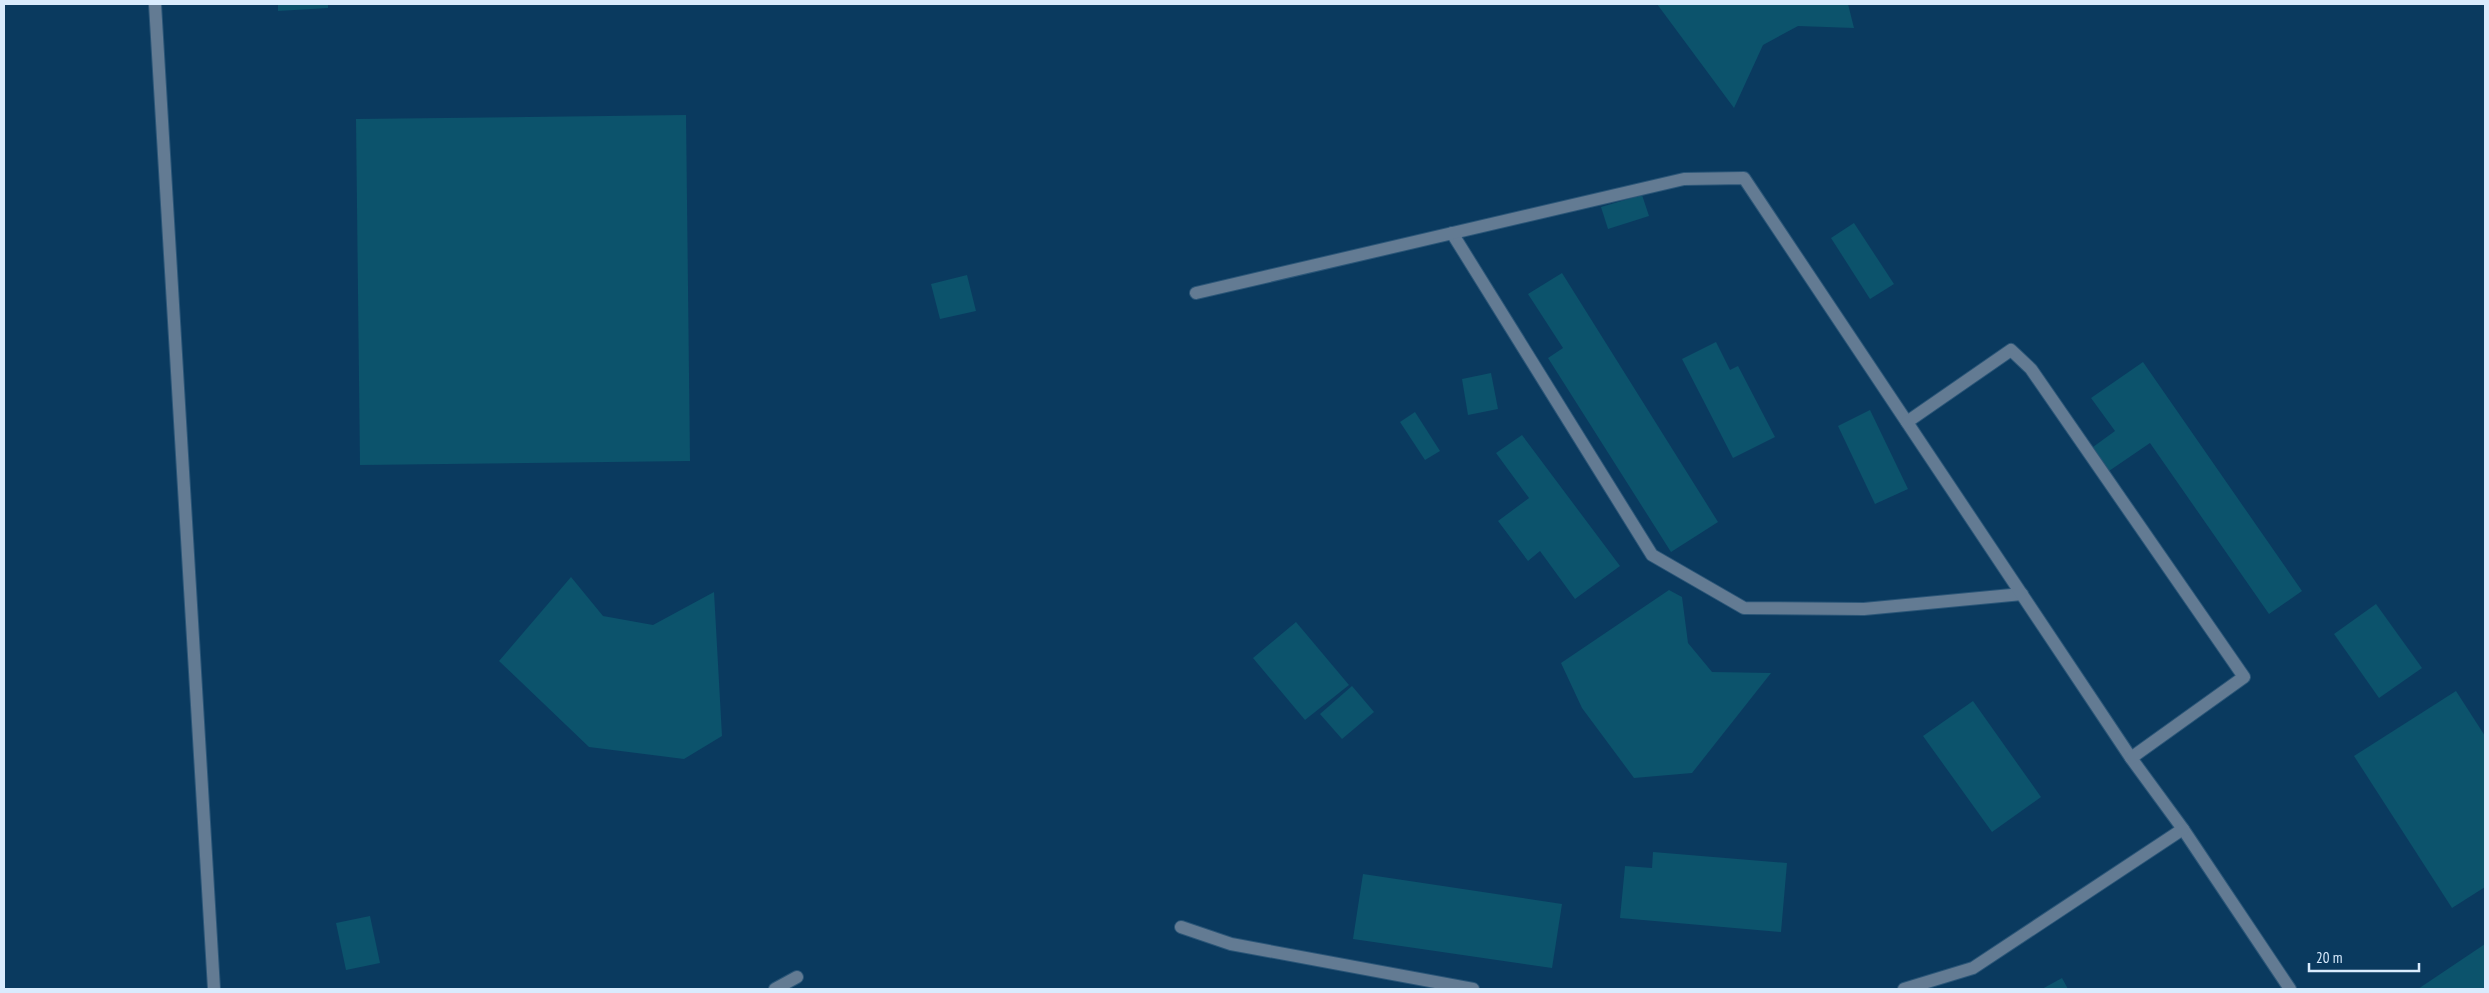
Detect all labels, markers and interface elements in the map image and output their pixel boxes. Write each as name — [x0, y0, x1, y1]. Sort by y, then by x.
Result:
scale bar — [2309, 940, 2419, 972]
text: 20 m — [2316, 948, 2342, 967]

